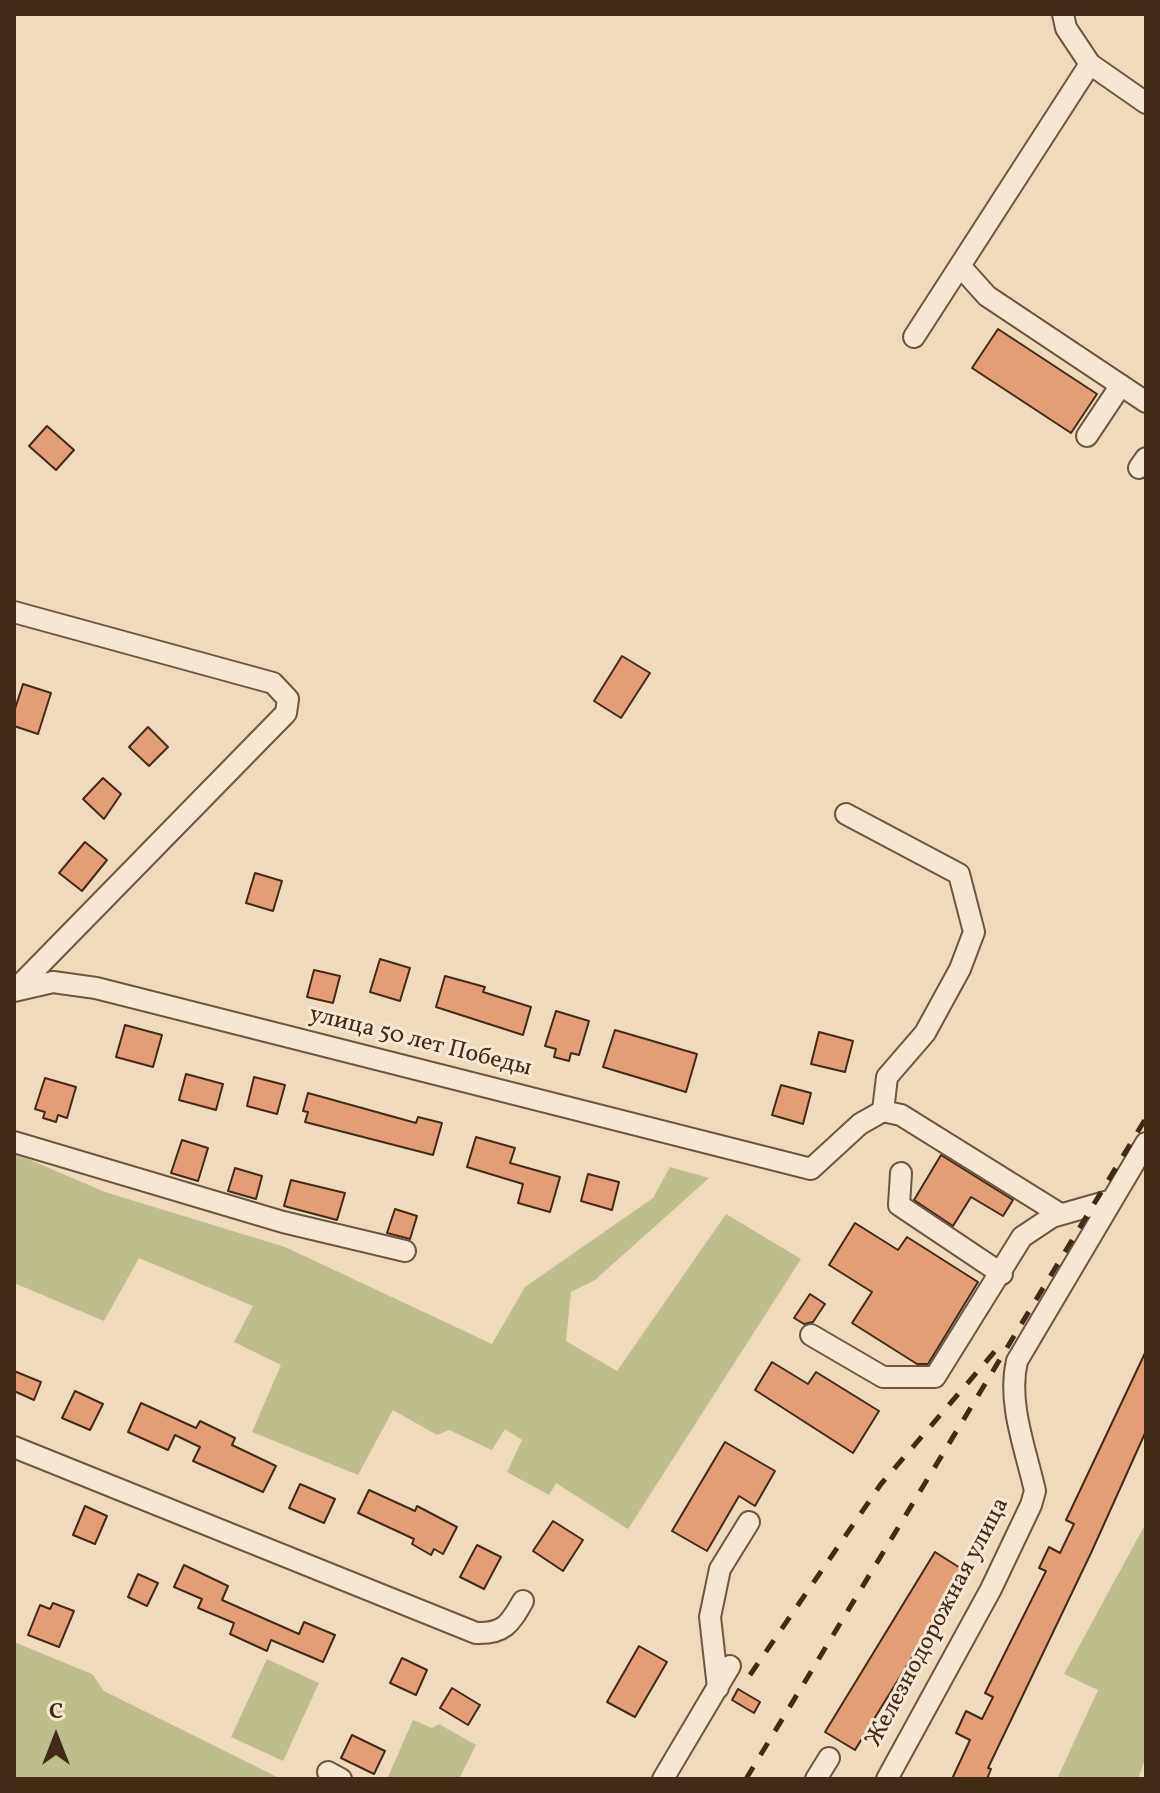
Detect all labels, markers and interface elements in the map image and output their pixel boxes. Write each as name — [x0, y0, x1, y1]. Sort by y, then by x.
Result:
street label: улица 50 лет Победы — [306, 1001, 534, 1085]
street label: Железнодорожная улица — [861, 1493, 1017, 1753]
north arrow — [16, 1697, 96, 1777]
text: С — [49, 1697, 63, 1728]

